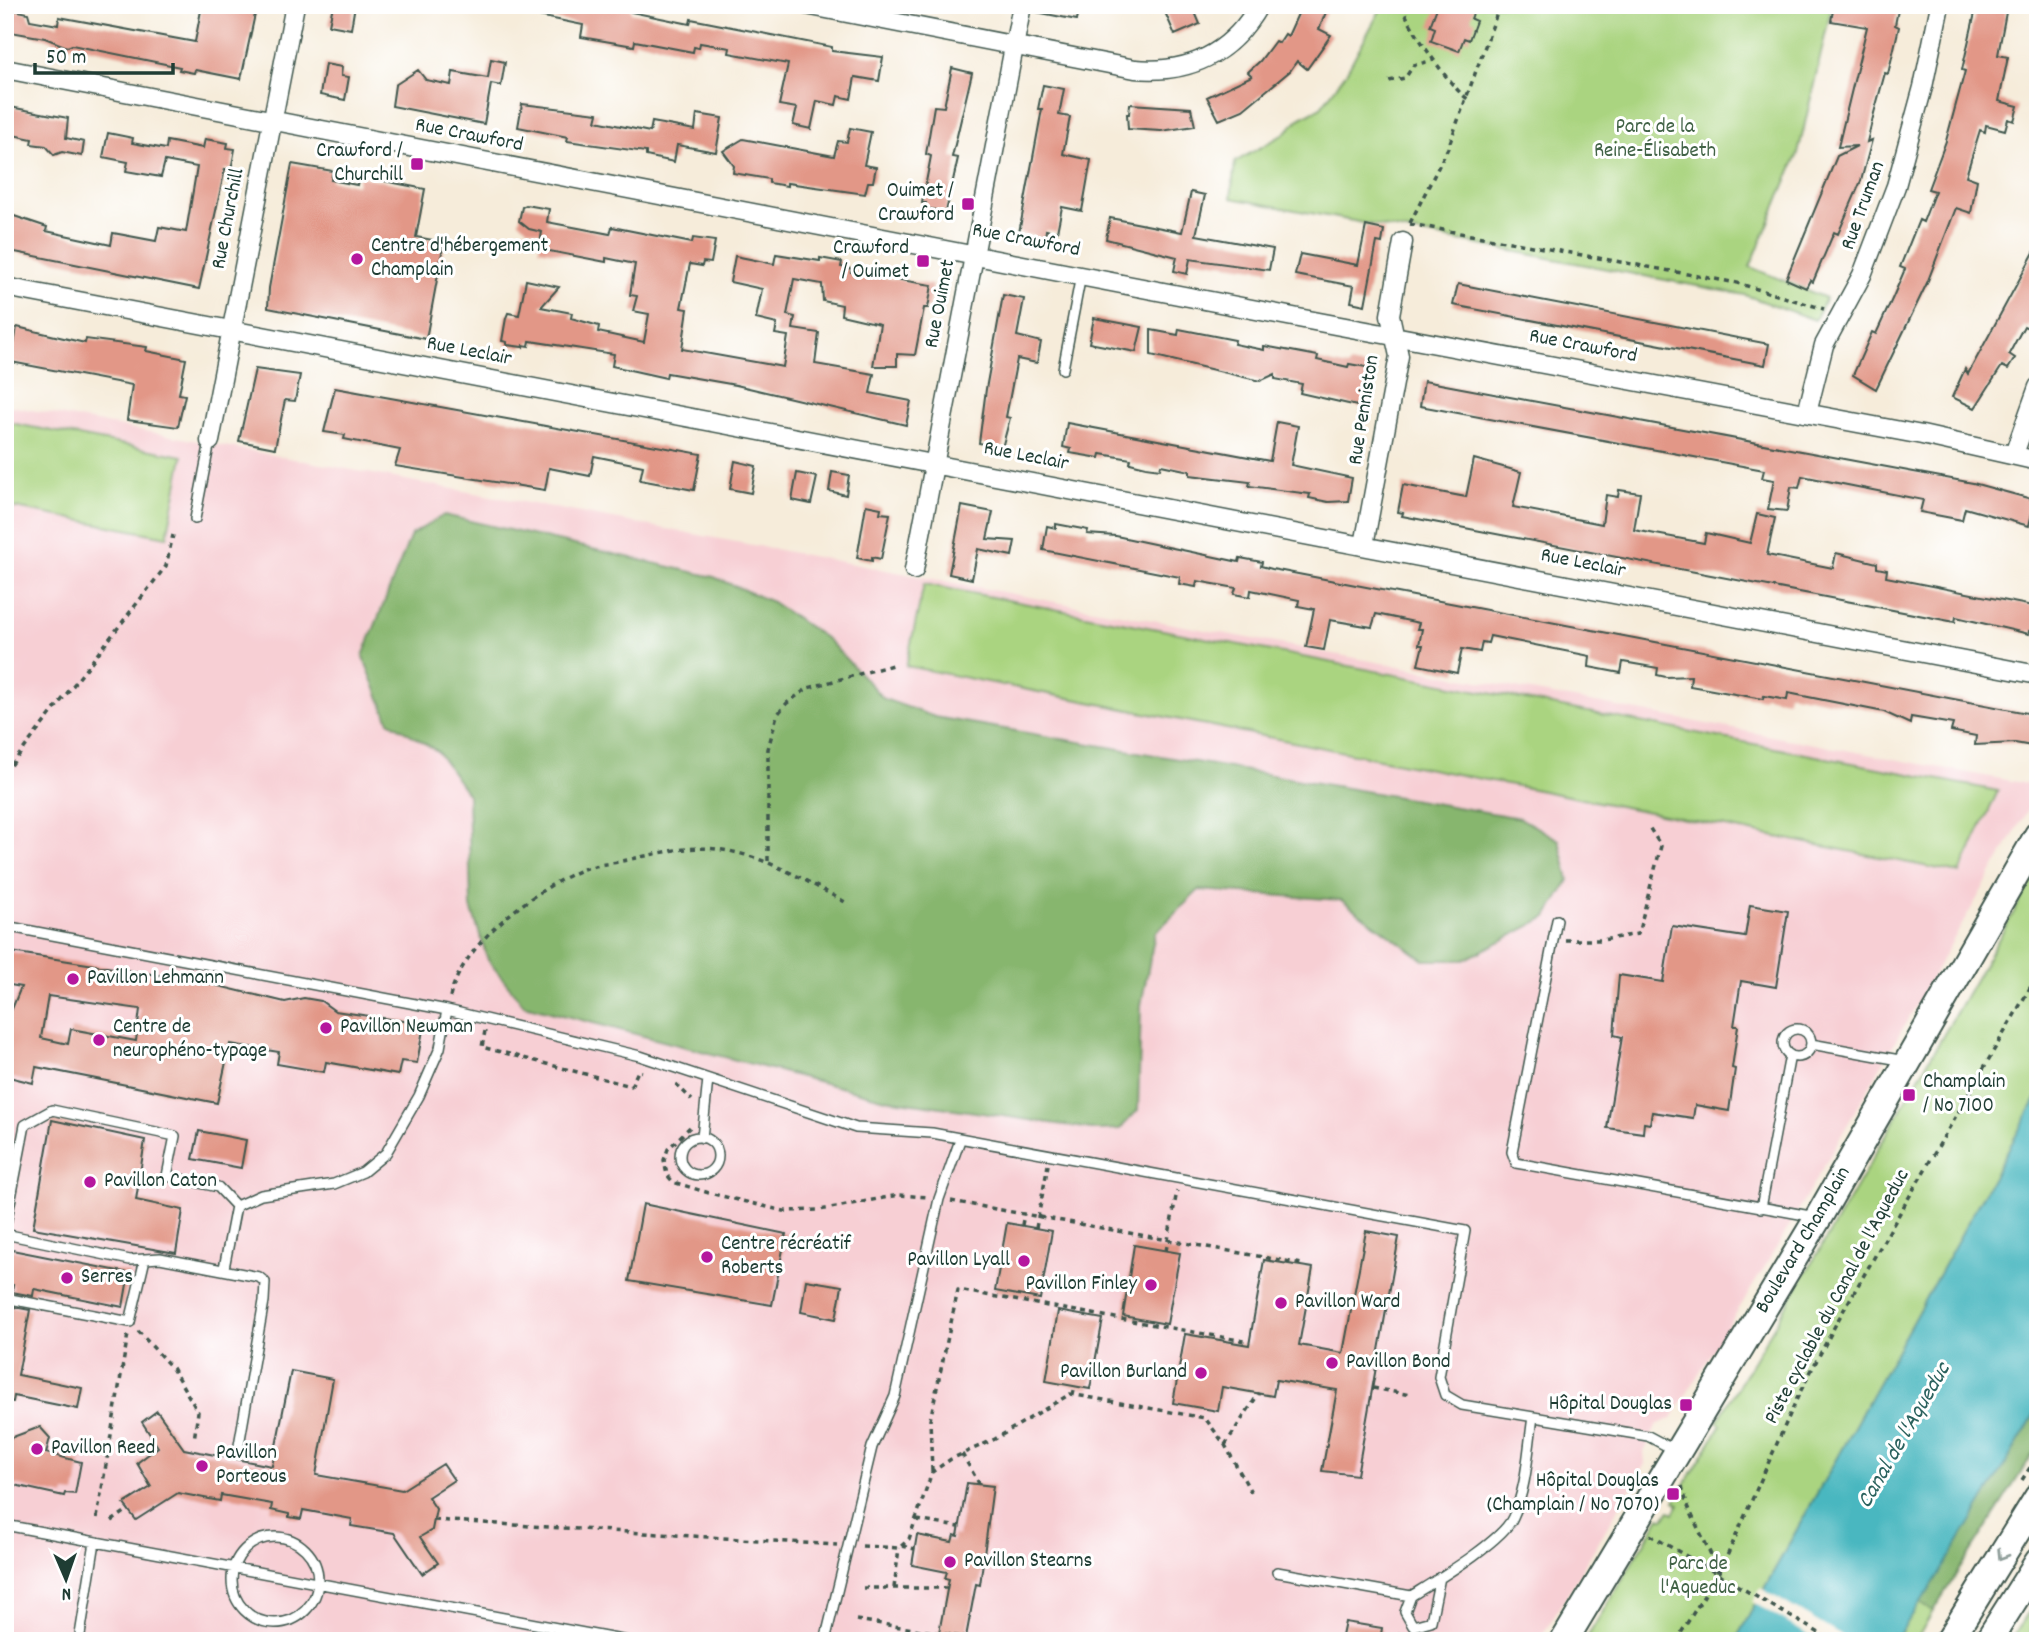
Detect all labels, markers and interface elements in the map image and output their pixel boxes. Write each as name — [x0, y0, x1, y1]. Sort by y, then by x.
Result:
scale bar — [35, 32, 173, 76]
text: 50 m — [46, 44, 86, 74]
street label: Rue Crawford — [413, 111, 525, 161]
park label: Parc de la Reine-Élisabeth — [1594, 113, 1716, 167]
place label: Crawford / Churchill — [316, 137, 403, 191]
marker: Crawford / Churchill — [409, 156, 425, 172]
street label: Rue Truman — [1834, 157, 1894, 255]
street label: Rue Churchill — [205, 166, 253, 272]
place label: Ouimet / Crawford — [878, 177, 954, 231]
marker: Ouimet / Crawford — [960, 196, 976, 212]
street label: Rue Crawford — [970, 216, 1082, 266]
place label: Centre d'hébergement Champlain — [371, 232, 548, 286]
place label: Crawford / Ouimet — [833, 234, 909, 288]
marker: Centre d'hébergement Champlain — [349, 251, 365, 267]
marker: Crawford / Ouimet — [915, 253, 931, 269]
street label: Rue Ouimet — [918, 257, 964, 351]
street label: Rue Crawford — [1527, 322, 1639, 372]
street label: Rue Leclair — [424, 329, 514, 375]
street label: Rue Penniston — [1342, 353, 1388, 467]
street label: Rue Leclair — [981, 434, 1071, 480]
street label: Rue Leclair — [1538, 541, 1628, 587]
place label: Pavillon Lehmann — [87, 964, 224, 994]
marker: Pavillon Lehmann — [65, 971, 81, 987]
place label: Centre de neurophéno-typage — [113, 1013, 267, 1067]
place label: Pavillon Newman — [340, 1013, 473, 1043]
marker: Pavillon Newman — [318, 1020, 334, 1036]
marker: Centre de neurophéno-typage — [91, 1032, 107, 1048]
place label: Champlain / No 7100 — [1923, 1068, 2005, 1122]
marker: Champlain / No 7100 — [1901, 1087, 1917, 1103]
street label: Boulevard Champlain — [1749, 1161, 1859, 1320]
street label: Piste cyclable du Canal de l'Aqueduc — [1758, 1164, 1918, 1430]
place label: Pavillon Caton — [104, 1167, 217, 1197]
marker: Pavillon Caton — [82, 1174, 98, 1190]
place label: Centre récréatif Roberts — [721, 1230, 851, 1284]
place label: Pavillon Lyall — [907, 1246, 1010, 1276]
marker: Centre récréatif Roberts — [699, 1249, 715, 1265]
marker: Pavillon Lyall — [1016, 1253, 1032, 1269]
place label: Serres — [81, 1263, 133, 1293]
marker: Serres — [59, 1270, 75, 1286]
place label: Pavillon Finley — [1026, 1270, 1137, 1300]
marker: Pavillon Finley — [1143, 1277, 1159, 1293]
place label: Pavillon Ward — [1295, 1288, 1400, 1318]
marker: Pavillon Ward — [1273, 1295, 1289, 1311]
place label: Pavillon Bond — [1346, 1348, 1451, 1378]
marker: Pavillon Bond — [1324, 1355, 1340, 1371]
water label: Canal de l'Aqueduc — [1850, 1356, 1961, 1515]
place label: Pavillon Burland — [1060, 1358, 1187, 1388]
marker: Pavillon Burland — [1193, 1365, 1209, 1381]
place label: Hôpital Douglas — [1549, 1390, 1672, 1420]
marker: Hôpital Douglas — [1678, 1397, 1694, 1413]
place label: Pavillon Reed — [51, 1434, 155, 1464]
place label: Pavillon Porteous — [216, 1439, 287, 1493]
marker: Pavillon Reed — [29, 1441, 45, 1457]
marker: Pavillon Porteous — [194, 1458, 210, 1474]
place label: Hôpital Douglas (Champlain / No 7070) — [1487, 1467, 1659, 1521]
marker: Hôpital Douglas (Champlain / No 7070) — [1665, 1486, 1681, 1502]
north arrow — [32, 1544, 102, 1614]
place label: Pavillon Stearns — [964, 1547, 1092, 1577]
one-way arrow — [1998, 1548, 2011, 1561]
park label: Parc de l'Aqueduc — [1660, 1550, 1736, 1604]
marker: Pavillon Stearns — [942, 1554, 958, 1570]
text: N — [61, 1579, 72, 1606]

